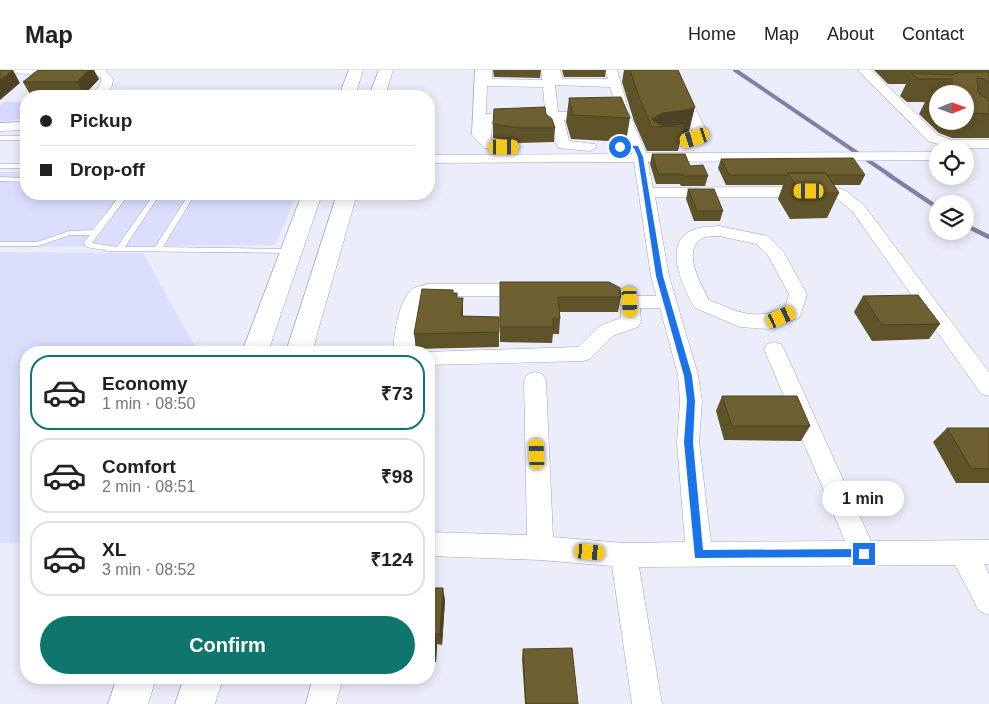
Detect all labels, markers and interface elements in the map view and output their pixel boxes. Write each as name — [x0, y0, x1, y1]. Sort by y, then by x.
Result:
text: Map — [25, 21, 73, 48]
text: Home — [688, 24, 736, 44]
text: Map — [764, 24, 799, 44]
text: About — [827, 24, 874, 44]
text: Contact — [902, 24, 964, 44]
north arrow — [929, 85, 974, 130]
map controls — [929, 85, 974, 240]
text: Pickup — [70, 110, 132, 131]
car — [678, 126, 711, 150]
route start — [609, 136, 631, 158]
car — [489, 140, 519, 155]
button: locate — [929, 140, 974, 185]
text: Drop-off — [70, 159, 145, 180]
car — [794, 184, 824, 199]
button: layers — [929, 195, 974, 240]
car — [621, 287, 638, 317]
car — [764, 304, 797, 330]
icon: car — [42, 370, 87, 415]
text: Economy — [102, 373, 188, 394]
text: ₹73 — [381, 383, 413, 404]
text: 1 min · 08:50 — [102, 395, 195, 412]
car — [528, 439, 545, 469]
icon: car — [42, 453, 87, 498]
text: Comfort — [102, 456, 176, 477]
text: ₹98 — [381, 466, 413, 487]
text: 2 min · 08:51 — [102, 478, 195, 495]
callout: 1 min — [823, 482, 905, 516]
text: 1 min — [842, 490, 884, 507]
icon: car — [42, 536, 87, 581]
text: XL — [102, 539, 126, 560]
car — [574, 543, 605, 561]
route end — [853, 543, 875, 565]
text: ₹124 — [370, 549, 413, 570]
text: 3 min · 08:52 — [102, 561, 195, 578]
button: Confirm — [40, 616, 415, 674]

